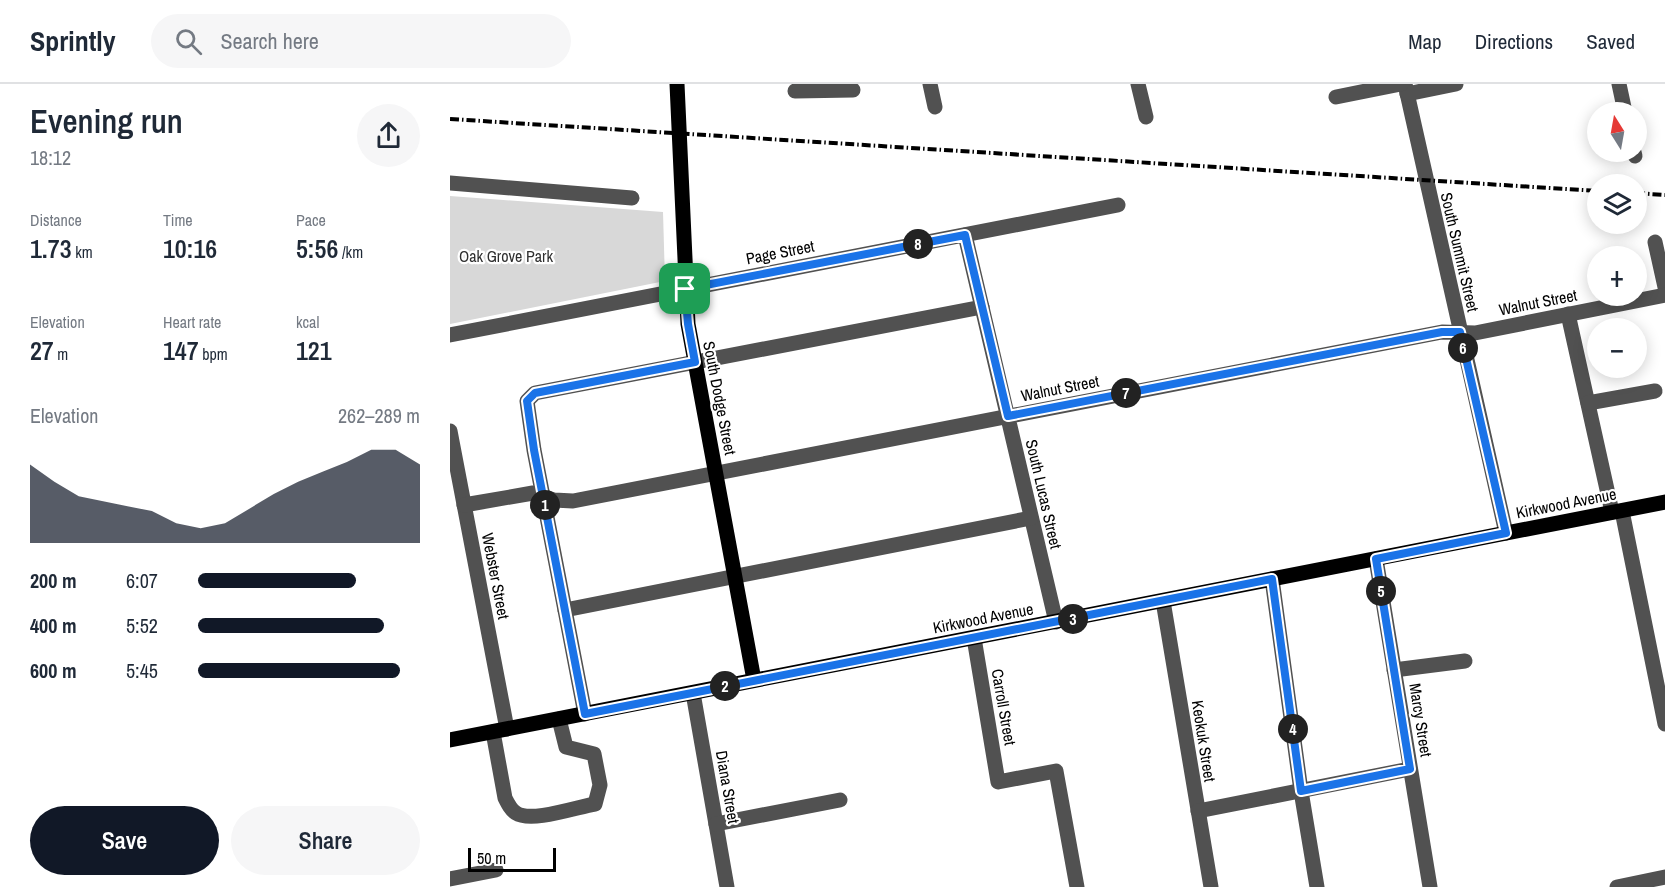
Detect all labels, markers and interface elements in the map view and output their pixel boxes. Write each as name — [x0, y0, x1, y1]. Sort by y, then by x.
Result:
search box — [151, 14, 571, 68]
text: Sprintly — [30, 22, 115, 60]
icon: search — [172, 25, 205, 58]
text: Search here — [220, 26, 319, 56]
text: Map — [1408, 27, 1442, 56]
text: Directions — [1475, 27, 1553, 56]
text: Saved — [1586, 27, 1635, 56]
text: Evening run — [30, 99, 183, 143]
north arrow — [1587, 102, 1647, 162]
map controls — [1587, 102, 1647, 378]
button: share — [357, 104, 420, 167]
text: 18:12 — [30, 144, 71, 171]
button: layers — [1587, 174, 1647, 234]
street label: South Summit Street — [1436, 190, 1484, 314]
text: Distance — [30, 209, 82, 231]
text: Time — [163, 209, 193, 231]
text: Pace — [296, 209, 326, 231]
pin: 8 — [903, 229, 933, 259]
text: 1.73 — [30, 231, 72, 266]
text: 10:16 — [163, 231, 217, 266]
text: 5:56 — [296, 231, 338, 266]
text: 8 — [914, 233, 922, 255]
street label: Page Street — [744, 235, 816, 269]
text: km — [72, 241, 93, 263]
text: /km — [338, 241, 363, 263]
park label: Oak Grove Park — [459, 245, 553, 267]
button: + — [1587, 246, 1647, 306]
pin — [659, 263, 710, 314]
icon: arrive — [668, 272, 701, 305]
street label: Walnut Street — [1497, 284, 1579, 320]
text: Elevation — [30, 311, 85, 333]
text: Heart rate — [163, 311, 221, 333]
text: kcal — [296, 311, 319, 333]
button: − — [1587, 318, 1647, 378]
text: 27 — [30, 333, 54, 368]
text: 147 — [163, 333, 199, 368]
text: 121 — [296, 333, 332, 368]
pin: 6 — [1448, 333, 1478, 363]
text: 6 — [1459, 337, 1467, 359]
street label: South Dodge Street — [698, 339, 742, 457]
text: m — [54, 343, 68, 365]
text: bpm — [199, 343, 228, 365]
street label: Walnut Street — [1019, 370, 1101, 406]
pin: 7 — [1111, 378, 1141, 408]
text: 7 — [1122, 382, 1130, 404]
text: Elevation — [30, 402, 98, 429]
text: 262–289 m — [338, 402, 420, 429]
street label: South Lucas Street — [1021, 437, 1067, 551]
street label: Kirkwood Avenue — [1514, 482, 1618, 524]
pin: 1 — [530, 490, 560, 520]
text: 1 — [541, 494, 549, 516]
street label: Webster Street — [477, 531, 515, 621]
text: 200 m — [30, 567, 77, 594]
text: 6:07 — [126, 567, 158, 594]
pin: 5 — [1366, 576, 1396, 606]
text: 5 — [1377, 580, 1385, 602]
street label: Kirkwood Avenue — [931, 597, 1035, 639]
pin: 3 — [1058, 604, 1088, 634]
text: 3 — [1069, 608, 1077, 630]
text: 400 m — [30, 612, 77, 639]
text: 5:52 — [126, 612, 158, 639]
text: 600 m — [30, 657, 77, 684]
text: 5:45 — [126, 657, 158, 684]
street label: Carroll Street — [986, 667, 1022, 747]
pin: 2 — [710, 671, 740, 701]
text: 2 — [721, 675, 729, 697]
street label: Marcy Street — [1404, 682, 1438, 759]
street label: Keokuk Street — [1187, 699, 1221, 784]
pin: 4 — [1278, 714, 1308, 744]
text: 4 — [1289, 718, 1297, 740]
street label: Diana Street — [711, 749, 745, 826]
button: Save — [30, 806, 219, 875]
button: Share — [231, 806, 420, 875]
scale bar — [468, 845, 556, 872]
text: 50 m — [477, 847, 506, 869]

